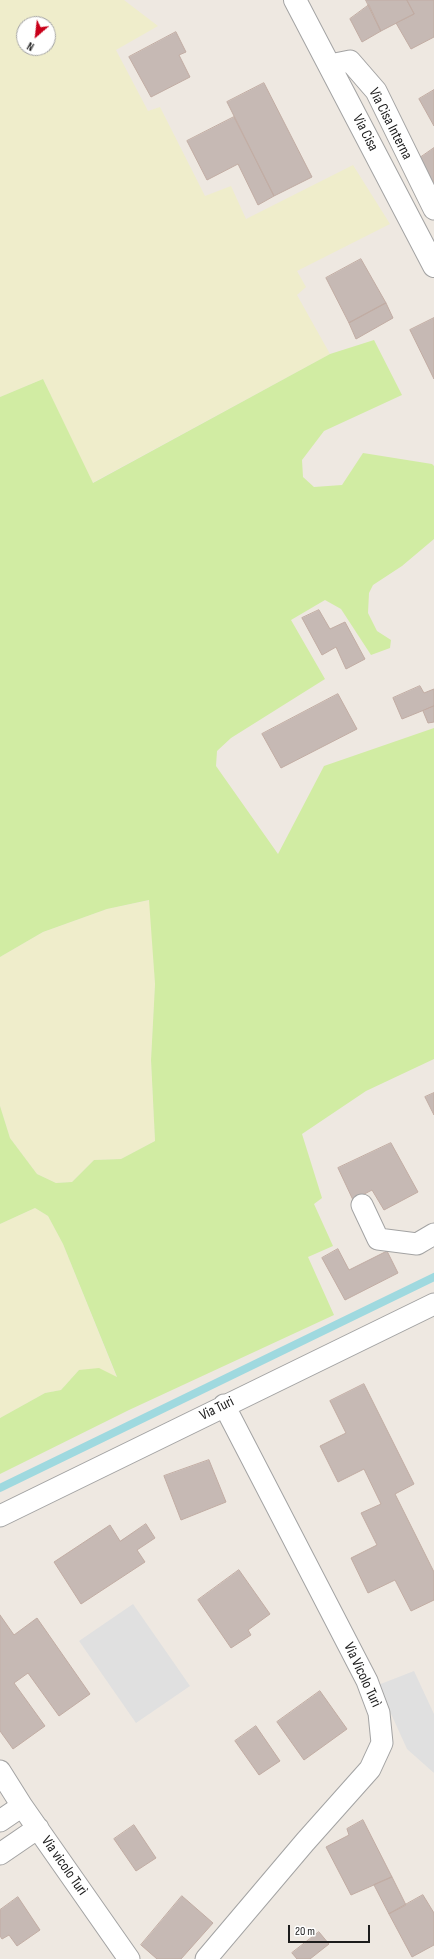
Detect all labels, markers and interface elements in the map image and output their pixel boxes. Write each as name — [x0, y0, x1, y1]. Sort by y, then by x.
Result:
north arrow — [16, 16, 56, 56]
text: N — [25, 39, 36, 53]
street label: Via Cisa Interna — [364, 85, 416, 163]
street label: Via Cisa — [348, 112, 382, 154]
street label: Via Turi — [197, 1393, 237, 1425]
street label: Via Vicolo Turì — [339, 1640, 385, 1710]
street label: Via vicolo Turì — [37, 1833, 91, 1899]
scale bar — [290, 1917, 372, 1943]
text: 20 m — [295, 1924, 315, 1939]

